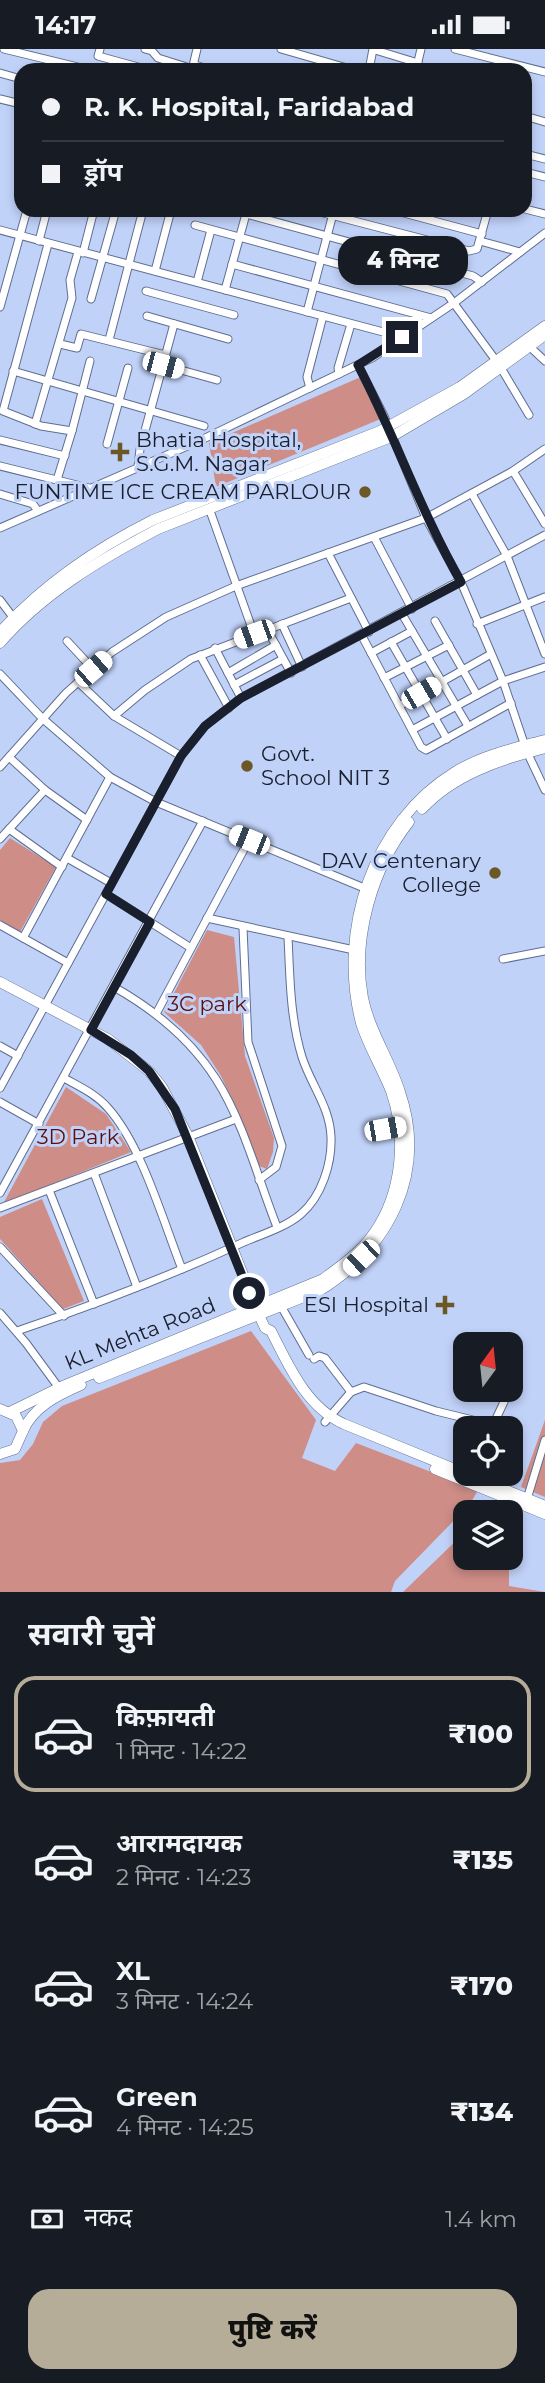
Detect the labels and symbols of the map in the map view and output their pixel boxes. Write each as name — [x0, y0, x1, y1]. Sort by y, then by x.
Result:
callout: 4 मिनट — [337, 236, 467, 285]
route end — [386, 321, 418, 353]
car — [140, 349, 187, 381]
place label: Bhatia Hospital, S.G.M. Nagar — [136, 427, 301, 476]
marker: Bhatia Hospital, S.G.M. Nagar — [110, 442, 130, 462]
place label: FUNTIME ICE CREAM PARLOUR — [15, 479, 351, 504]
marker: FUNTIME ICE CREAM PARLOUR — [357, 484, 373, 500]
car — [231, 617, 278, 651]
car — [71, 647, 116, 691]
car — [398, 673, 445, 713]
place label: Govt. School NIT 3 — [261, 741, 390, 790]
marker: Govt. School NIT 3 — [239, 758, 255, 774]
car — [226, 822, 273, 858]
place label: DAV Centenary College — [321, 848, 482, 897]
marker: DAV Centenary College — [487, 865, 503, 881]
park label: 3C park — [167, 991, 247, 1016]
car — [363, 1115, 408, 1143]
park label: 3D Park — [37, 1124, 120, 1149]
car — [339, 1236, 384, 1280]
route start — [233, 1277, 265, 1309]
street label: KL Mehta Road — [61, 1292, 219, 1375]
place label: ESI Hospital — [304, 1292, 429, 1317]
marker: ESI Hospital — [435, 1295, 455, 1315]
north arrow — [453, 1332, 523, 1402]

